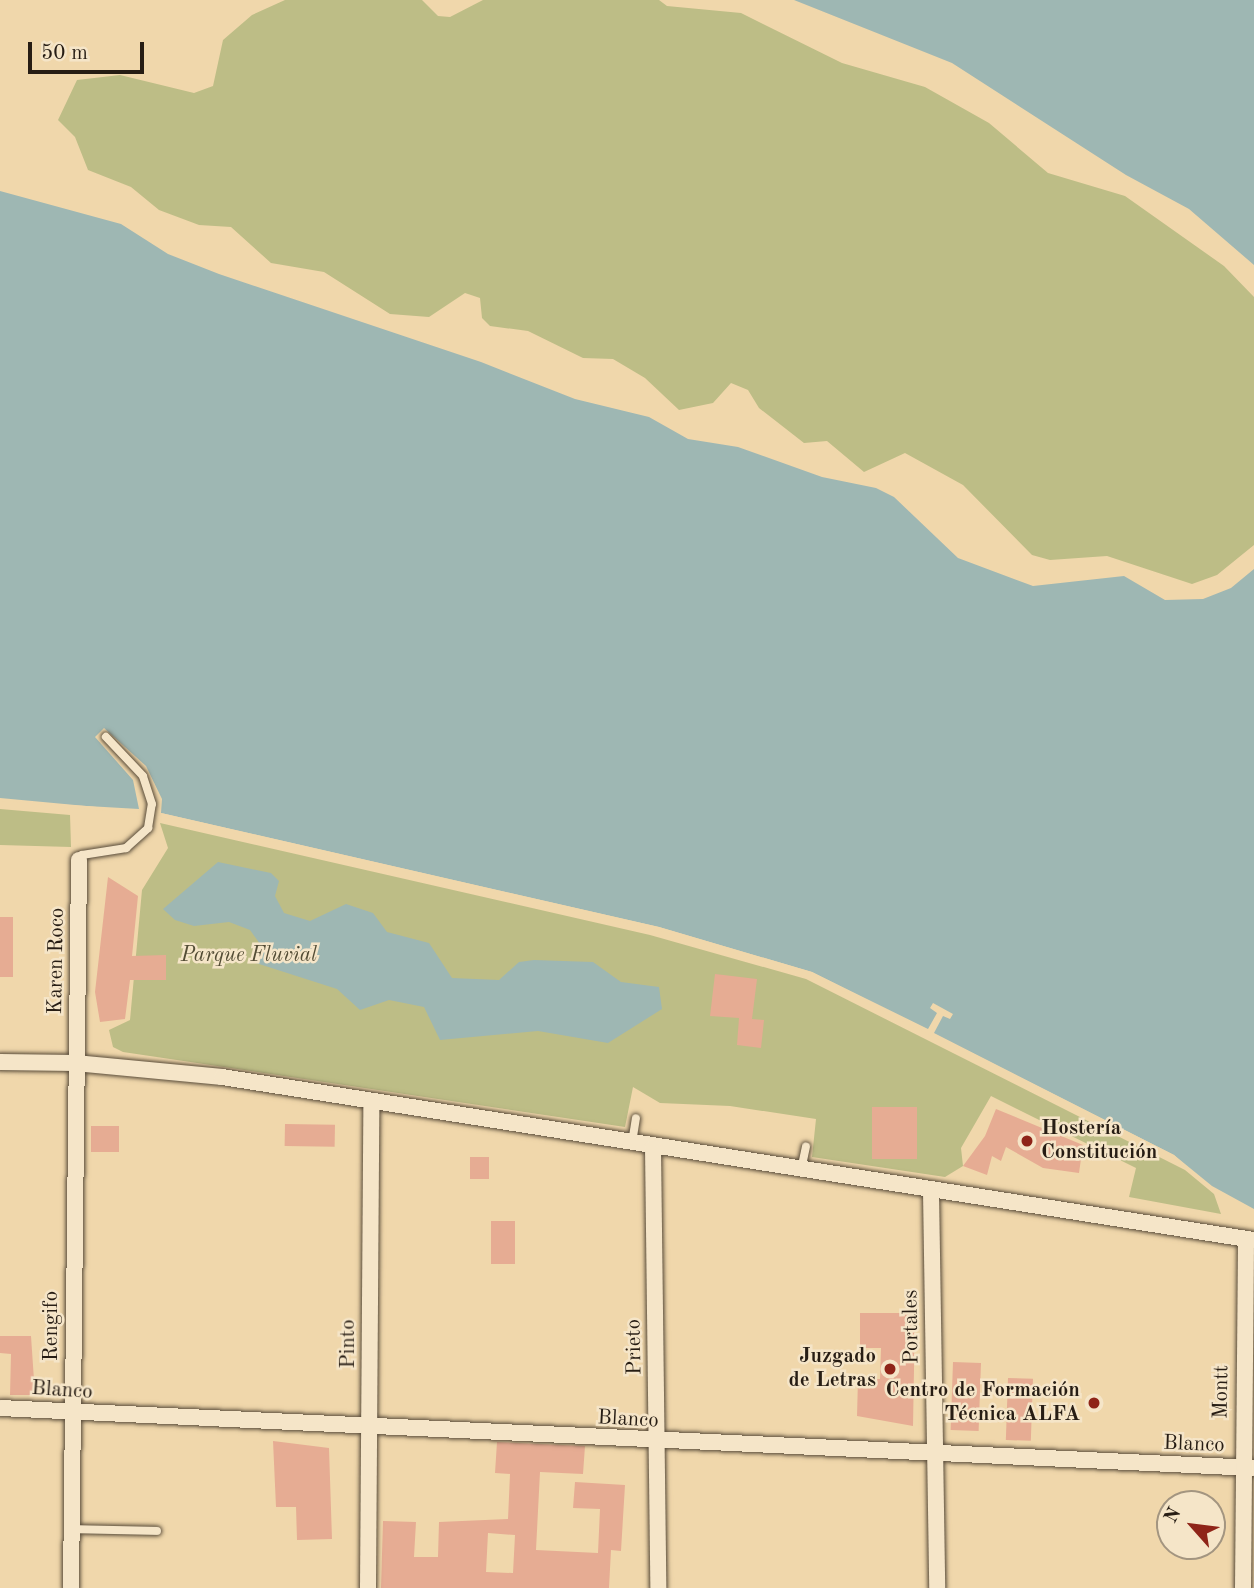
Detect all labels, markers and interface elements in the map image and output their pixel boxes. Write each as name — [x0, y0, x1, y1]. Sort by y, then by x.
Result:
scale bar — [32, 28, 147, 72]
text: 50 m — [41, 43, 88, 64]
street label: Karen Roco — [43, 907, 71, 1015]
park label: Parque Fluvial — [181, 943, 317, 969]
place label: Hostería Constitución — [1041, 1116, 1158, 1166]
marker: Hostería Constitución — [1019, 1133, 1035, 1149]
street label: Portales — [899, 1290, 925, 1364]
street label: Rengifo — [39, 1291, 65, 1361]
street label: Pinto — [336, 1319, 362, 1369]
street label: Prieto — [622, 1319, 648, 1375]
place label: Juzgado de Letras — [788, 1344, 876, 1394]
marker: Juzgado de Letras — [882, 1361, 898, 1377]
street label: Montt — [1209, 1365, 1235, 1419]
street label: Blanco — [30, 1376, 94, 1406]
place label: Centro de Formación Técnica ALFA — [886, 1378, 1080, 1428]
marker: Centro de Formación Técnica ALFA — [1086, 1395, 1102, 1411]
street label: Blanco — [597, 1406, 659, 1434]
street label: Blanco — [1163, 1431, 1225, 1459]
north arrow — [1156, 1490, 1226, 1560]
text: N — [1162, 1505, 1186, 1527]

